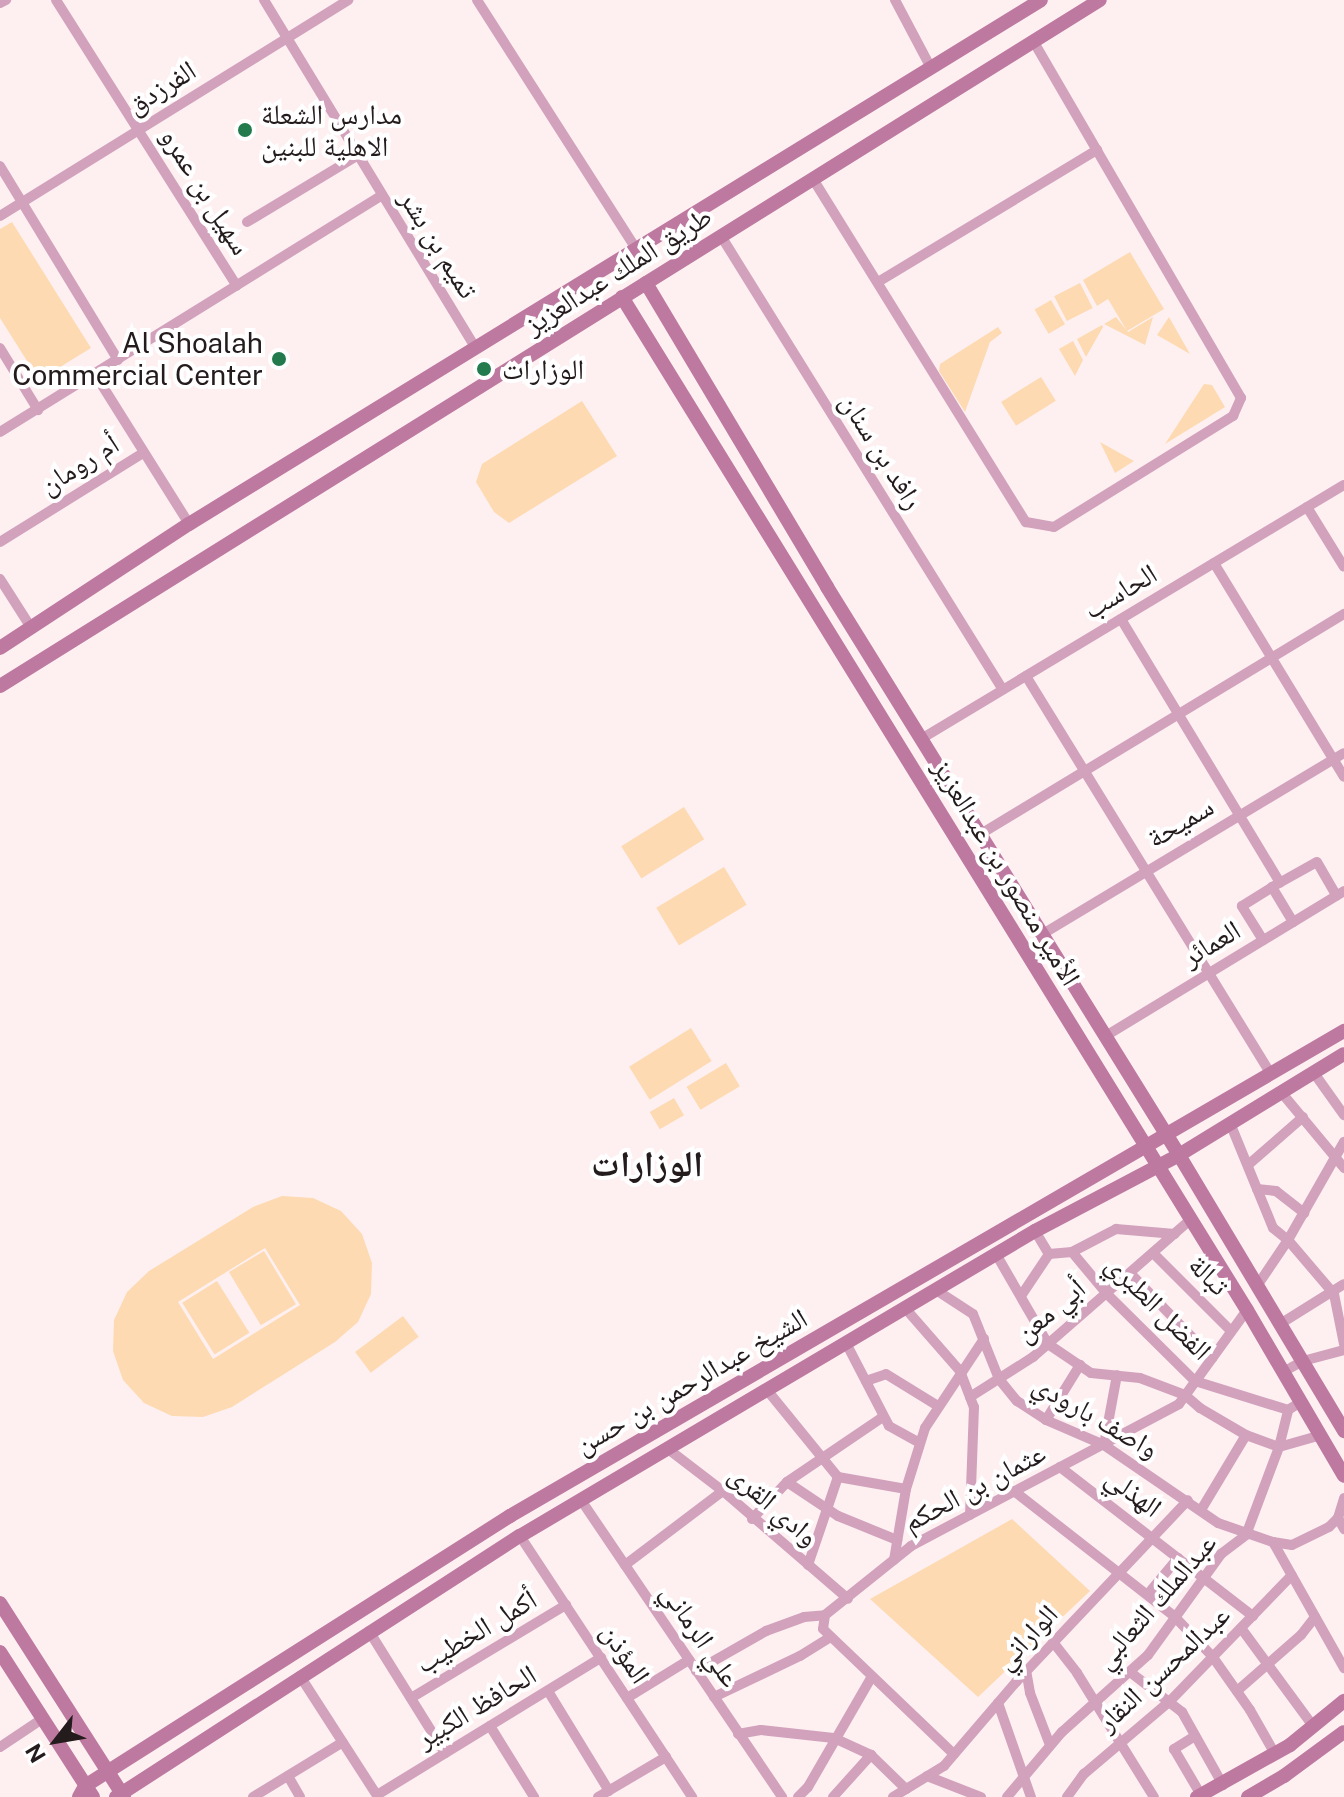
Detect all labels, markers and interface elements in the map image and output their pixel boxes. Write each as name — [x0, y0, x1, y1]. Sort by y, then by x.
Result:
street label: الفرزدق — [120, 53, 202, 121]
place label: مدارس الشعلة الاهلية للبنين — [261, 97, 402, 163]
street label: سهيل بن عمرو — [154, 121, 258, 261]
marker: مدارس الشعلة الاهلية للبنين — [236, 121, 254, 139]
street label: تميم بن بشر — [393, 184, 485, 304]
street label: طريق الملك عبدالعزيز — [518, 199, 718, 341]
place label: Al Shoalah Commercial Center — [12, 326, 263, 392]
marker: Al Shoalah Commercial Center — [270, 350, 288, 368]
place label: الوزارات — [502, 352, 584, 386]
marker: الوزارات — [473, 358, 495, 380]
street label: رافد بن سنان — [833, 387, 931, 515]
street label: أم رومان — [33, 427, 125, 501]
street label: الحاسب — [1077, 556, 1163, 626]
street label: الأمير منصور بن عبدالعزيز — [926, 753, 1088, 991]
street label: سميحة — [1141, 789, 1219, 855]
street label: العمائر — [1176, 913, 1246, 973]
district label: الوزارات — [591, 1142, 703, 1186]
street label: الفضل الطبري — [1099, 1247, 1219, 1367]
street label: تبالة — [1182, 1248, 1236, 1302]
street label: أبي معن — [1008, 1271, 1092, 1349]
street label: الشيخ عبدالرحمن بن حسن — [569, 1301, 813, 1461]
street label: واصف بارودي — [1027, 1367, 1165, 1465]
street label: عثمان بن الحكم — [897, 1436, 1051, 1538]
street label: وادي القرى — [722, 1457, 826, 1553]
street label: الهذلي — [1099, 1460, 1169, 1524]
street label: عبدالملك الثعالبي — [1087, 1526, 1223, 1676]
street label: علي الرماني — [654, 1577, 748, 1693]
street label: أكمل الخطيب — [409, 1582, 543, 1680]
street label: الواراني — [988, 1597, 1064, 1677]
street label: عبدالمحسن النقار — [1090, 1598, 1236, 1738]
street label: المؤذن — [594, 1616, 658, 1690]
street label: الحافظ الكبير — [410, 1657, 542, 1755]
north arrow — [16, 1701, 96, 1781]
text: N — [20, 1739, 51, 1767]

